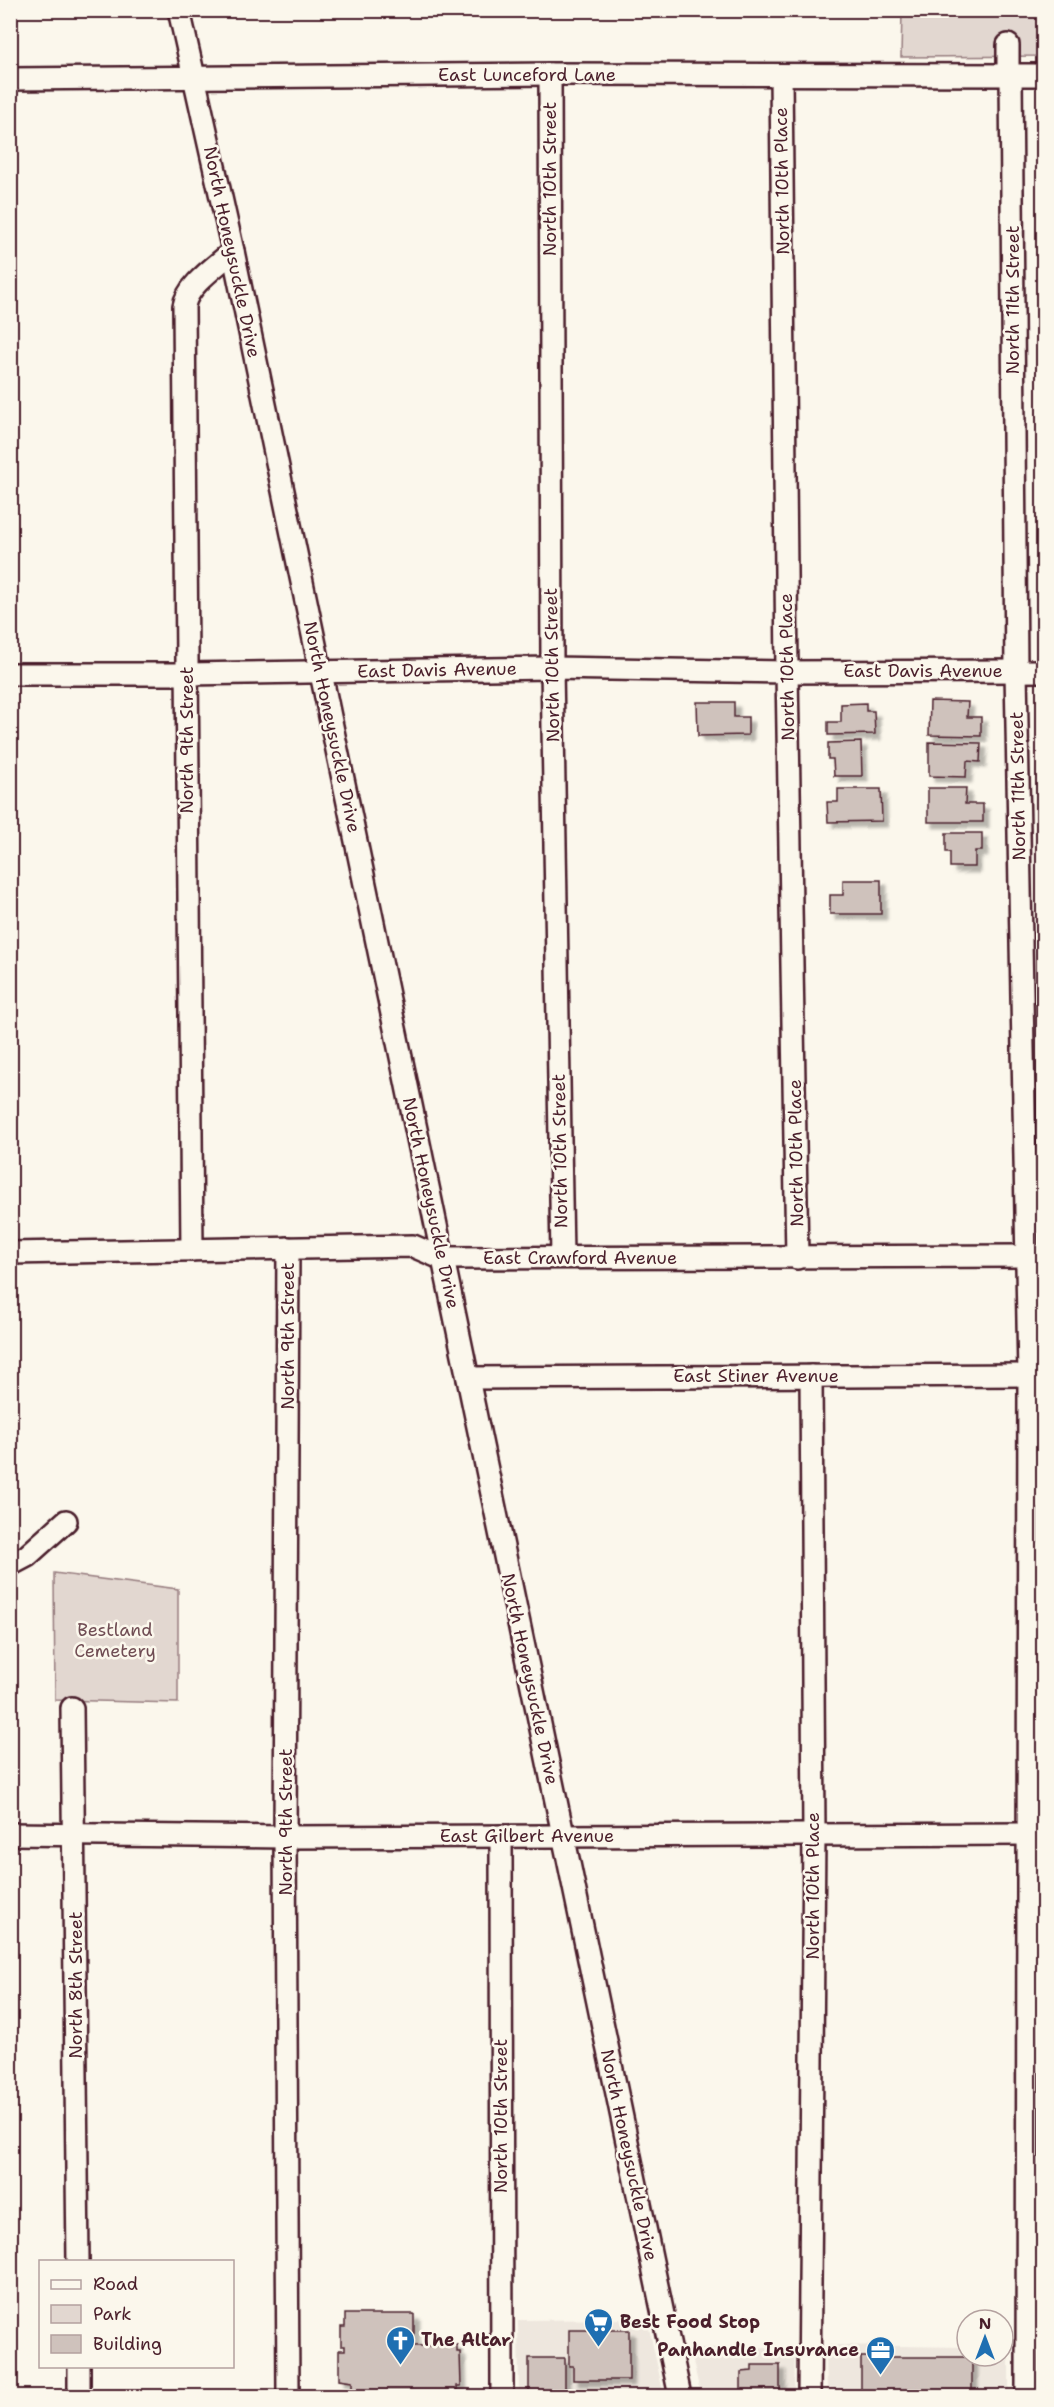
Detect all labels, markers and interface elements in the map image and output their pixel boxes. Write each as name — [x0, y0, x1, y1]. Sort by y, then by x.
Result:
street label: East Lunceford Lane — [438, 63, 616, 87]
street label: North 10th Street — [538, 102, 562, 256]
street label: North 10th Place — [769, 107, 795, 255]
street label: North Honeysuckle Drive — [198, 144, 266, 360]
street label: North 11th Street — [1001, 225, 1025, 375]
street label: North 10th Street — [539, 587, 565, 743]
street label: North 10th Place — [774, 593, 800, 741]
street label: North Honeysuckle Drive — [298, 619, 366, 835]
street label: East Davis Avenue — [357, 657, 517, 683]
street label: East Davis Avenue — [843, 659, 1003, 683]
street label: North 9th Street — [175, 666, 199, 814]
street label: North 11th Street — [1005, 711, 1031, 861]
street label: North 10th Street — [547, 1073, 573, 1229]
street label: North 10th Place — [783, 1079, 809, 1227]
street label: North Honeysuckle Drive — [397, 1095, 465, 1311]
street label: East Crawford Avenue — [483, 1246, 677, 1270]
street label: North 9th Street — [276, 1262, 300, 1410]
street label: East Stiner Avenue — [673, 1364, 839, 1388]
street label: North Honeysuckle Drive — [496, 1571, 564, 1787]
park label: Bestland Cemetery — [74, 1618, 156, 1663]
street label: North 9th Street — [274, 1748, 298, 1896]
street label: North 10th Place — [801, 1812, 825, 1960]
street label: East Gilbert Avenue — [440, 1824, 614, 1848]
street label: North 8th Street — [64, 1911, 88, 2059]
street label: North 10th Street — [489, 2039, 513, 2193]
street label: North Honeysuckle Drive — [595, 2047, 663, 2263]
legend — [39, 2260, 234, 2368]
text: Road — [93, 2272, 138, 2296]
text: Park — [93, 2302, 132, 2326]
supermarket icon: Best Food Stop — [583, 2306, 615, 2348]
north arrow — [955, 2308, 1015, 2368]
place label: Best Food Stop — [620, 2310, 760, 2334]
text: N — [979, 2313, 991, 2334]
church icon: The Altar — [384, 2324, 416, 2366]
place label: The Altar — [421, 2328, 511, 2352]
text: Building — [93, 2332, 162, 2356]
office icon: Panhandle Insurance — [864, 2334, 896, 2376]
place label: Panhandle Insurance — [657, 2338, 859, 2362]

